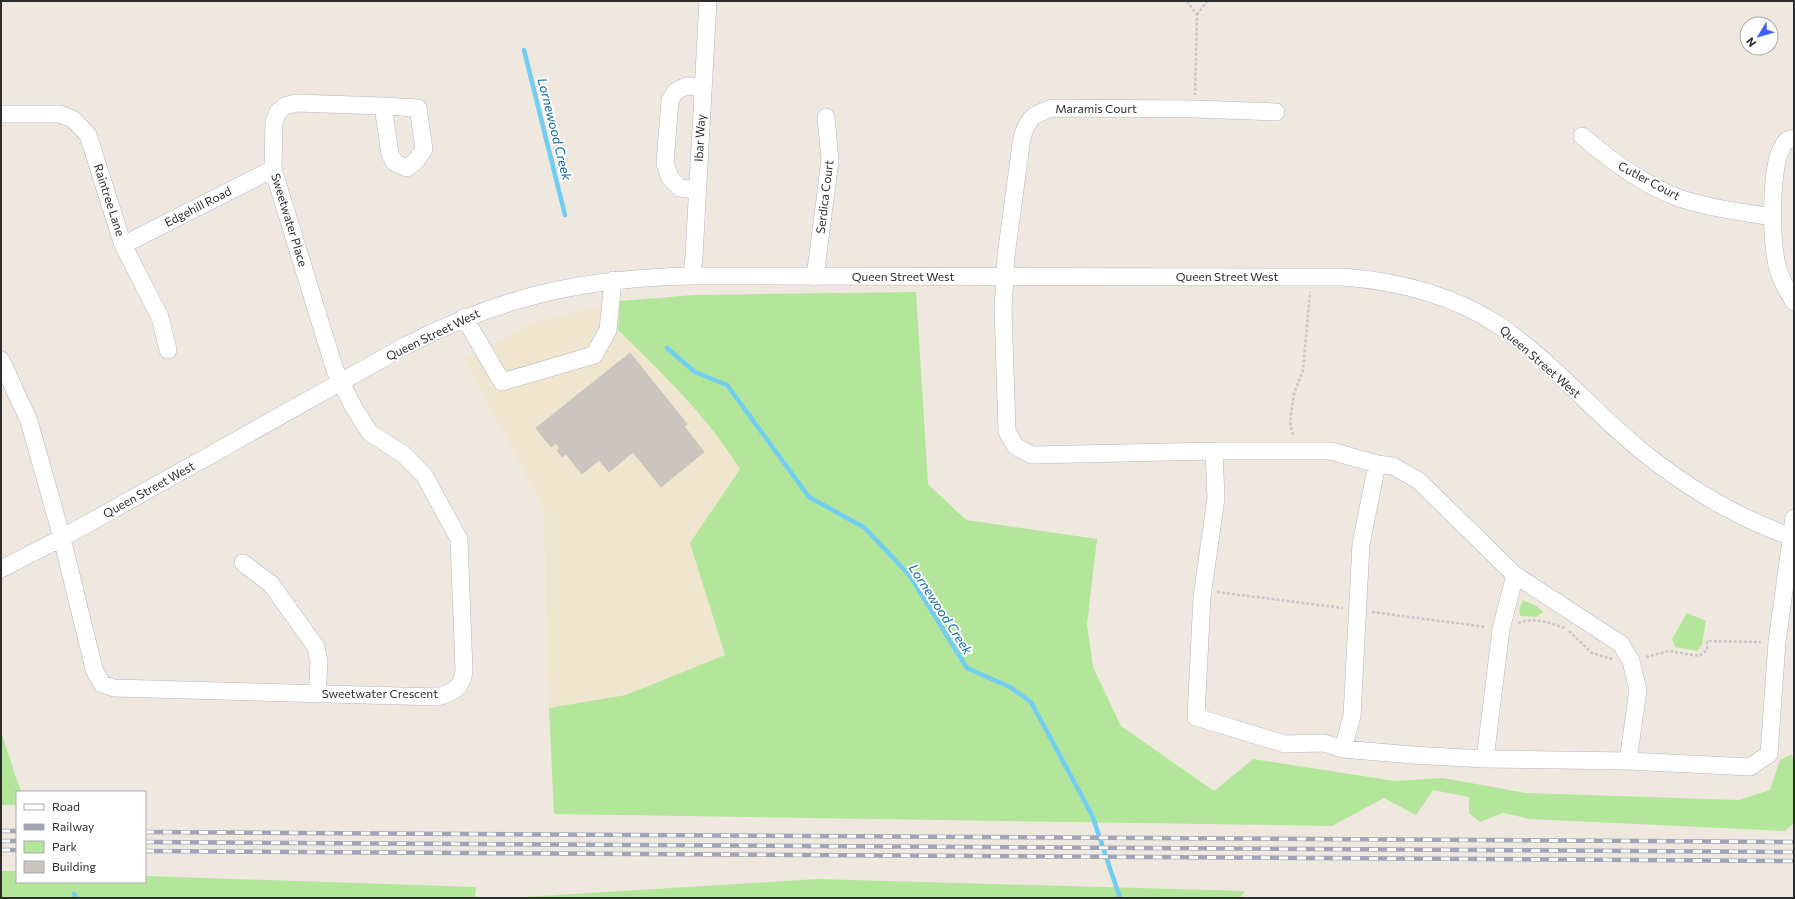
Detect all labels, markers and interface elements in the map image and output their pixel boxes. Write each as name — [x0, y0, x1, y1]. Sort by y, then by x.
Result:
north arrow — [1739, 16, 1779, 56]
text: N — [1743, 35, 1758, 50]
water label: Lornewood Creek — [535, 76, 576, 183]
street label: Maramis Court — [1055, 101, 1137, 115]
street label: Ibar Way — [691, 114, 707, 162]
street label: Cutler Court — [1616, 158, 1683, 202]
street label: Serdica Court — [813, 159, 835, 235]
street label: Raintree Lane — [92, 162, 128, 238]
street label: Sweetwater Place — [269, 171, 311, 268]
street label: Edgehill Road — [162, 183, 233, 229]
street label: Queen Street West — [852, 269, 954, 283]
street label: Queen Street West — [1176, 269, 1278, 283]
street label: Queen Street West — [383, 305, 482, 363]
street label: Queen Street West — [1497, 322, 1584, 400]
street label: Queen Street West — [100, 458, 197, 520]
water label: Lornewood Creek — [906, 561, 977, 658]
street label: Sweetwater Crescent — [322, 686, 438, 700]
legend — [16, 791, 146, 883]
text: Road — [52, 799, 80, 813]
text: Railway — [52, 819, 94, 833]
text: Park — [52, 839, 78, 853]
text: Building — [52, 859, 96, 873]

